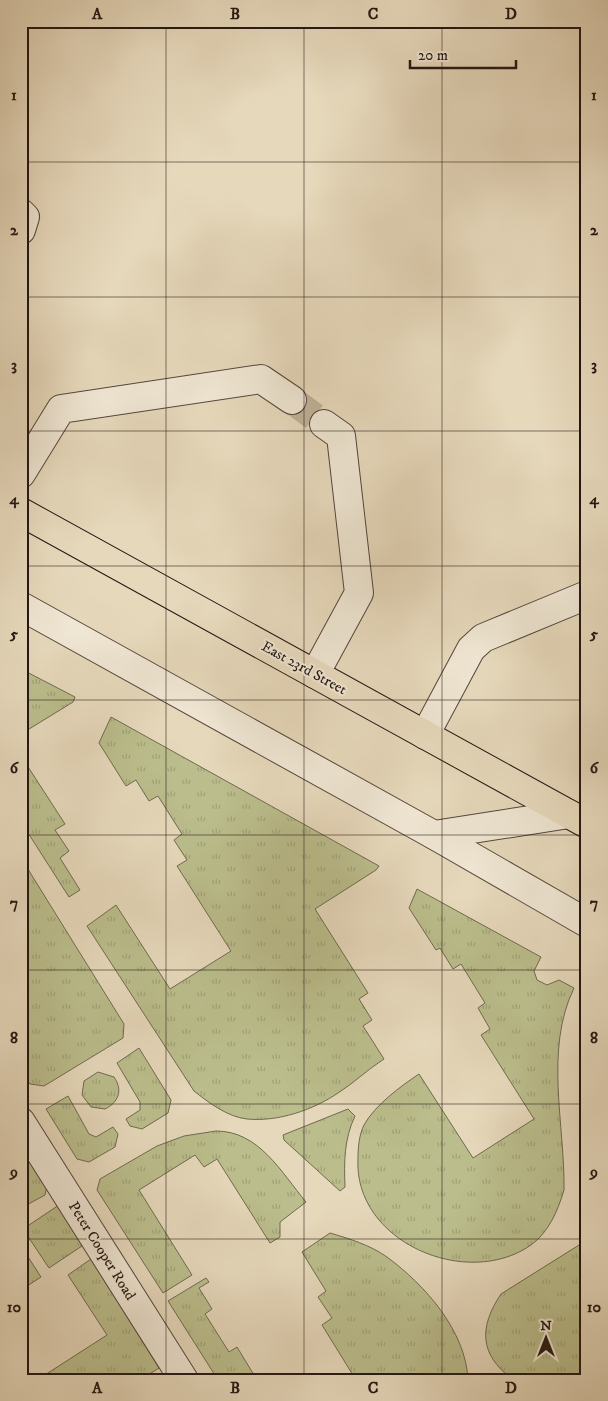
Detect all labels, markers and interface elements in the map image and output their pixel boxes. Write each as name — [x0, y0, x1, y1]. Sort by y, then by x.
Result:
text: A — [91, 4, 103, 24]
text: B — [230, 4, 240, 24]
text: C — [368, 4, 378, 24]
text: D — [505, 4, 517, 24]
scale bar — [410, 38, 517, 70]
text: 20 m — [418, 46, 448, 65]
text: 1 — [11, 85, 17, 105]
text: 1 — [591, 85, 597, 105]
text: 2 — [10, 220, 19, 240]
text: 2 — [590, 220, 599, 240]
text: 3 — [11, 355, 17, 375]
text: 3 — [591, 355, 597, 375]
text: 4 — [8, 489, 19, 509]
text: 4 — [588, 489, 599, 509]
text: 5 — [9, 624, 18, 644]
text: 5 — [589, 624, 598, 644]
street label: East 23rd Street — [258, 637, 350, 699]
text: 6 — [10, 758, 20, 778]
text: 6 — [590, 758, 600, 778]
text: 7 — [10, 893, 18, 913]
text: 7 — [590, 893, 598, 913]
text: 8 — [10, 1028, 18, 1048]
text: 8 — [590, 1028, 598, 1048]
text: 9 — [9, 1162, 18, 1182]
text: 9 — [589, 1162, 598, 1182]
street label: Peter Cooper Road — [64, 1198, 140, 1304]
text: 10 — [7, 1297, 22, 1317]
text: 10 — [587, 1297, 602, 1317]
north arrow — [520, 1314, 570, 1364]
text: N — [540, 1317, 552, 1335]
text: A — [91, 1378, 103, 1398]
text: B — [230, 1378, 240, 1398]
text: C — [368, 1378, 378, 1398]
text: D — [505, 1378, 517, 1398]

